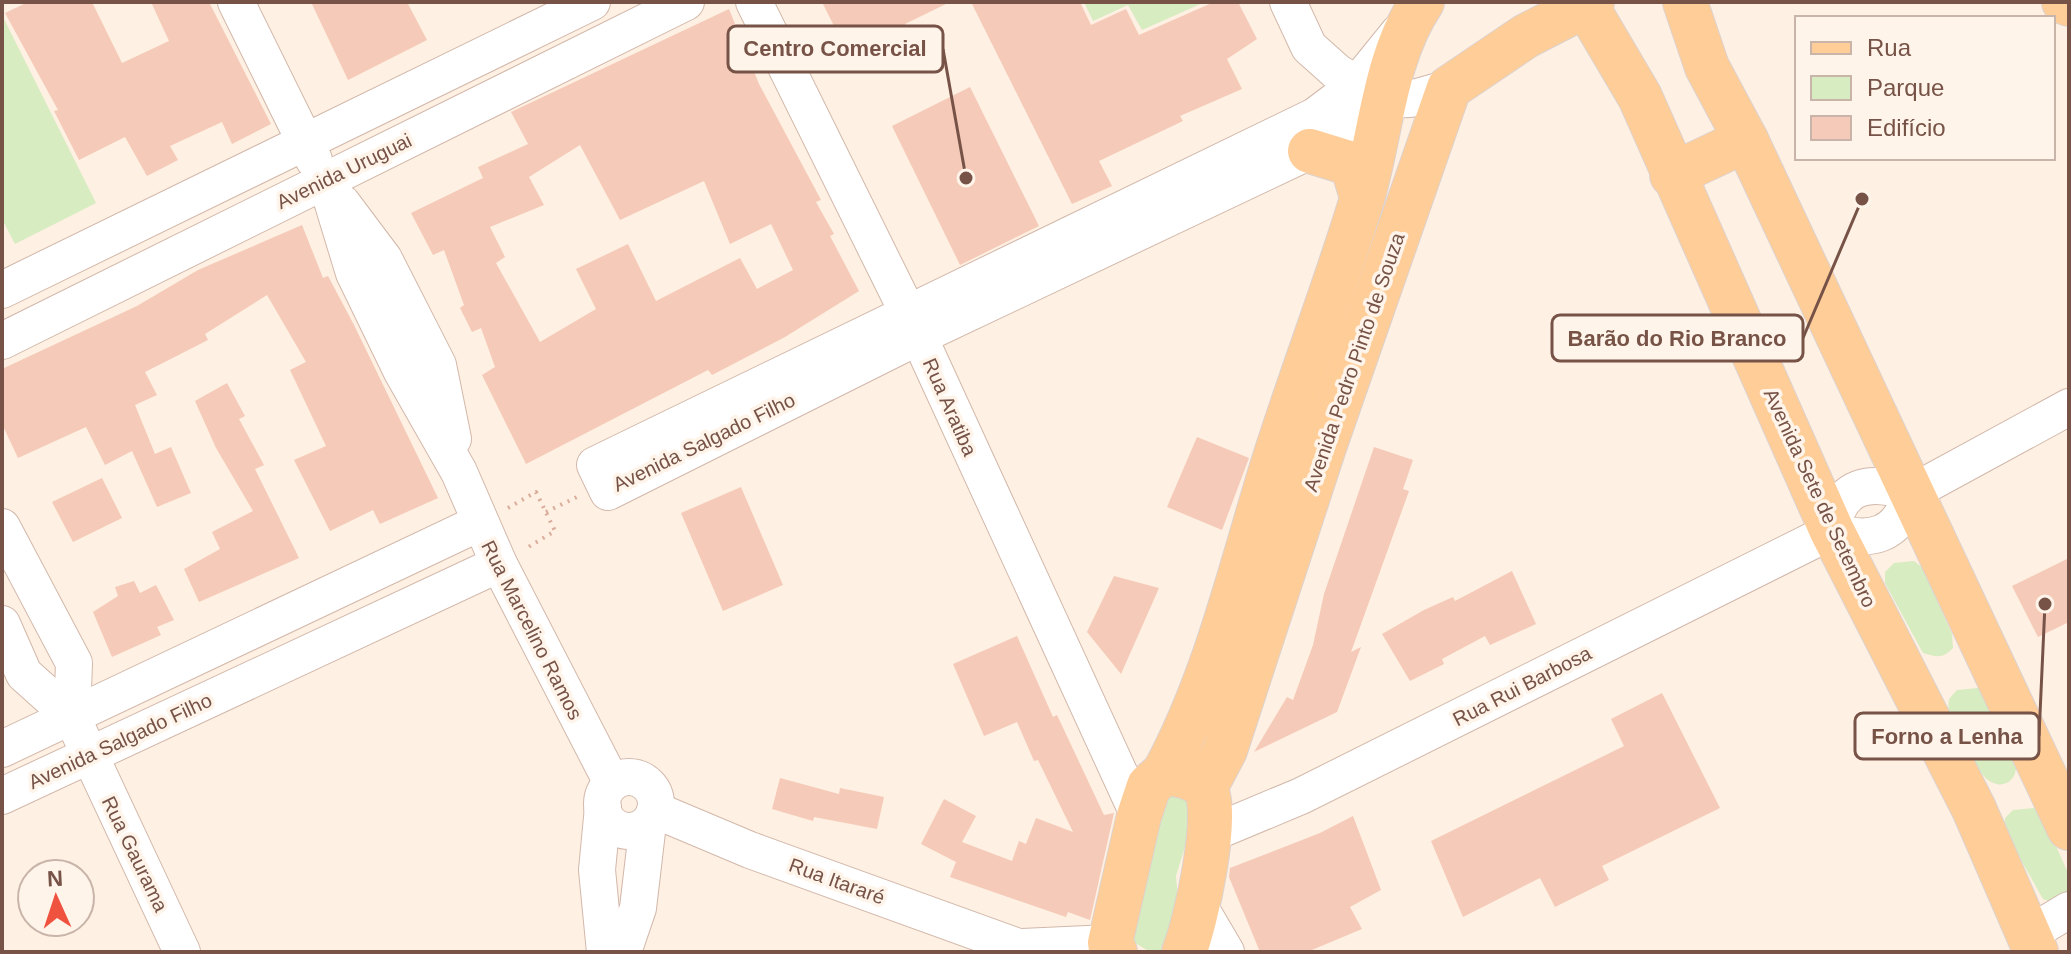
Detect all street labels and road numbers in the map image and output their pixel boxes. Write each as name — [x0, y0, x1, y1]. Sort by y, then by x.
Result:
street label: Avenida Uruguai — [273, 129, 415, 213]
street label: Avenida Pedro Pinto de Souza — [1299, 229, 1409, 494]
street label: Rua Aratiba — [919, 355, 982, 460]
street label: Avenida Sete de Setembro — [1760, 385, 1880, 611]
street label: Avenida Salgado Filho — [609, 388, 799, 496]
street label: Rua Marcelino Ramos — [477, 537, 587, 723]
street label: Rua Rui Barbosa — [1449, 641, 1596, 730]
street label: Avenida Salgado Filho — [25, 689, 215, 793]
street label: Rua Gaurama — [98, 793, 173, 916]
street label: Rua Itararé — [786, 854, 888, 908]

